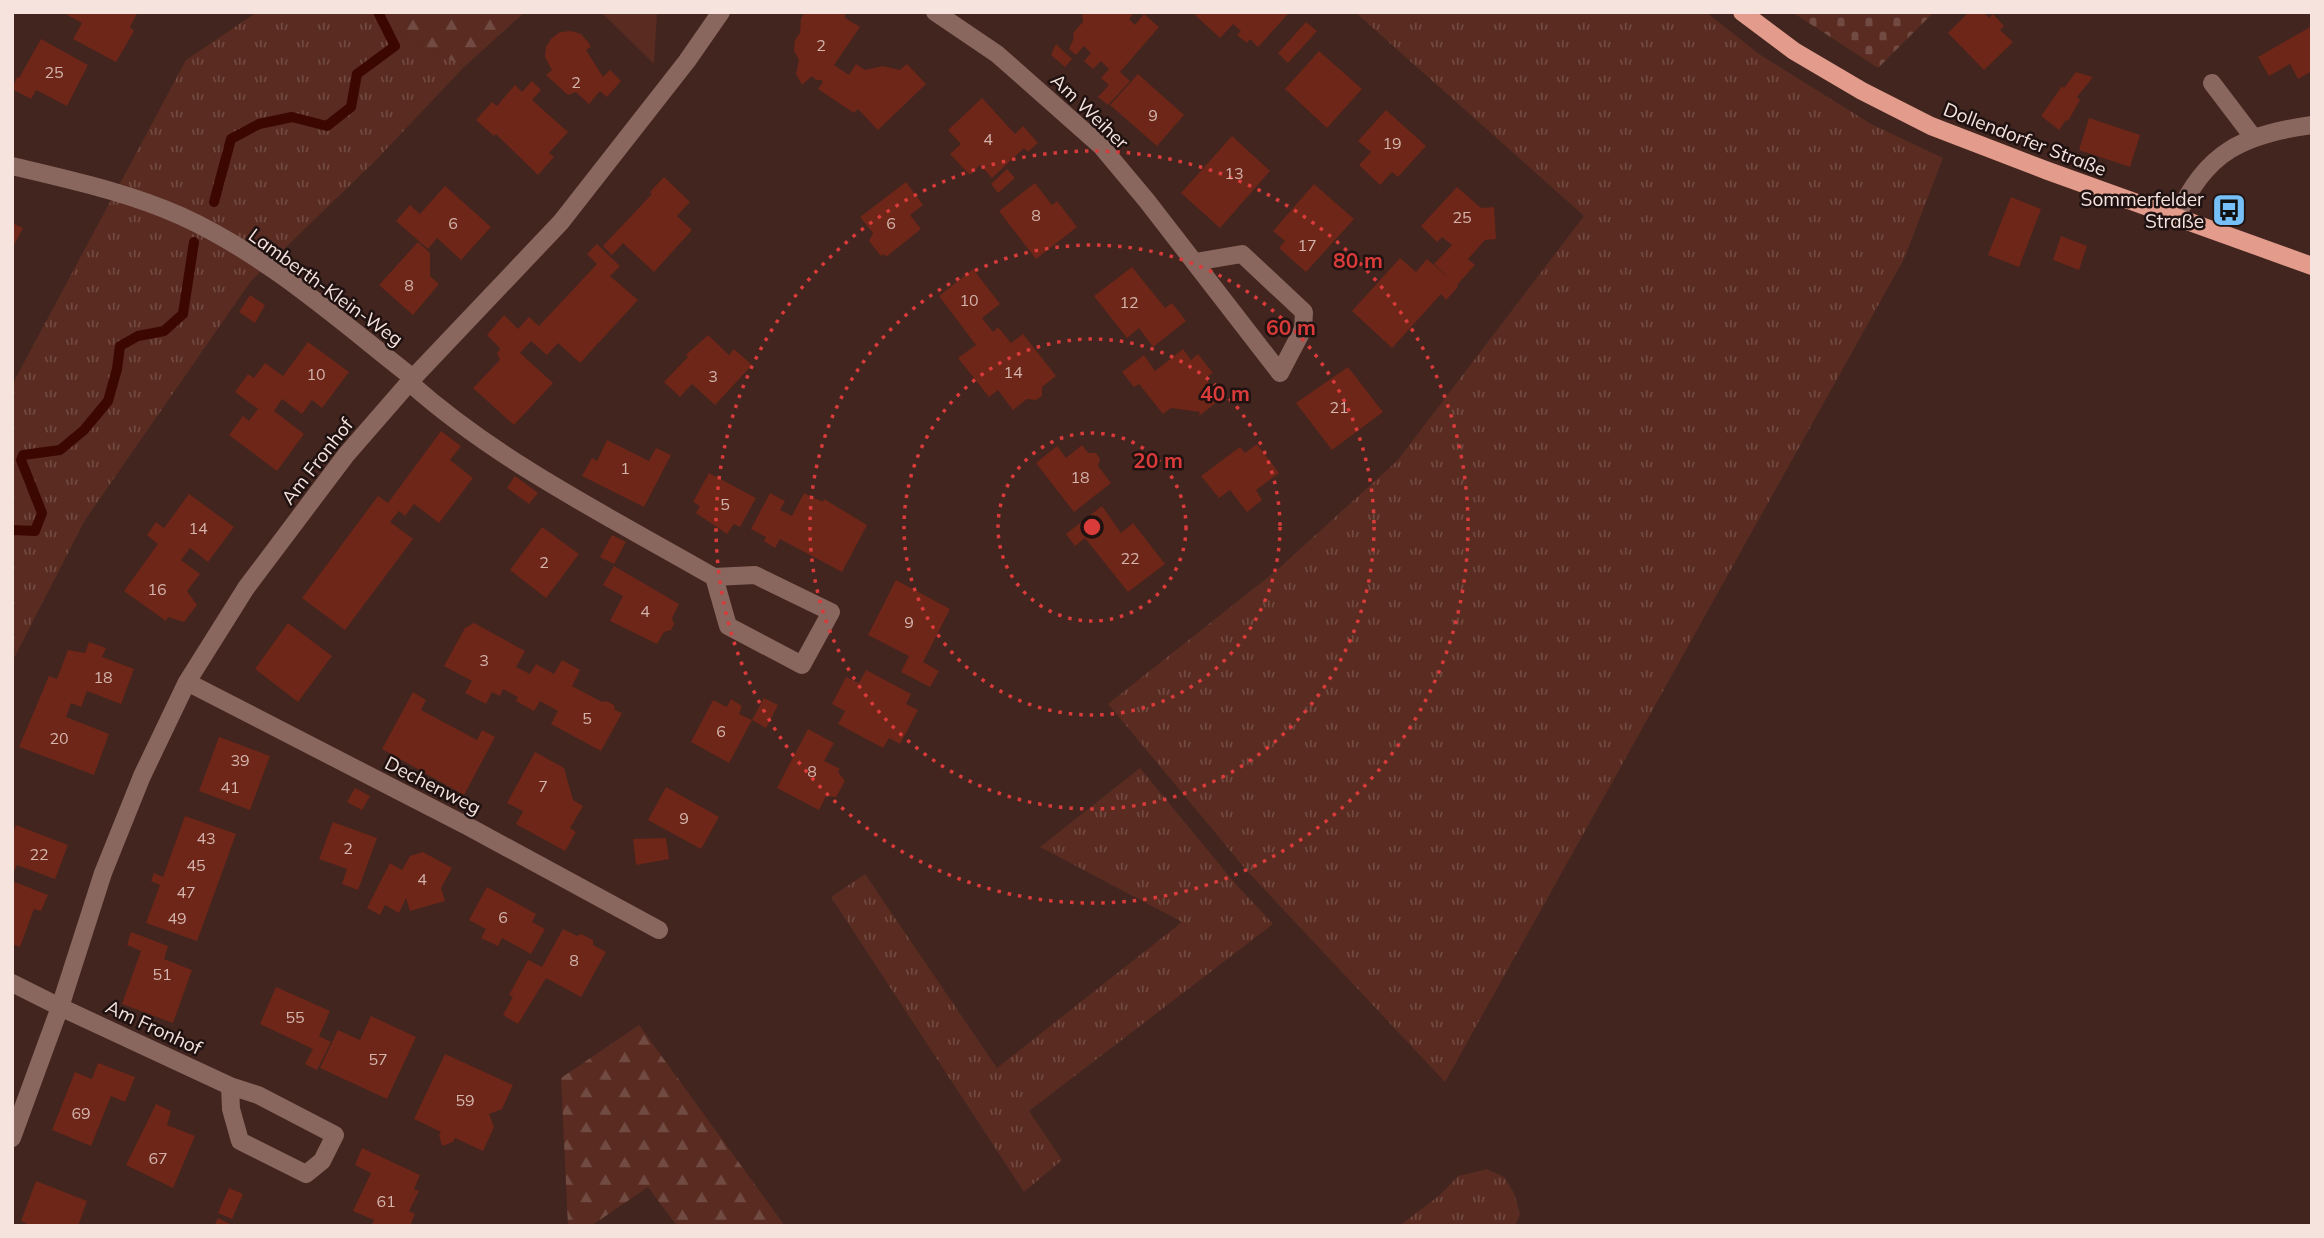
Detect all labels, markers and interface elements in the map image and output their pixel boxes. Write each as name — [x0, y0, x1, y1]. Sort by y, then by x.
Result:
house number: 2 — [816, 35, 826, 55]
house number: 25 — [44, 62, 64, 82]
street label: Am Weiher — [1046, 68, 1134, 154]
house number: 2 — [571, 72, 581, 92]
street label: Dollendorfer Straße — [1940, 97, 2110, 181]
house number: 9 — [1148, 105, 1158, 125]
house number: 4 — [983, 129, 993, 149]
house number: 19 — [1382, 133, 1402, 153]
house number: 13 — [1224, 163, 1244, 183]
place label: Sommerfelder Straße — [2081, 187, 2204, 233]
bus stop icon: Sommerfelder Straße — [2210, 191, 2248, 229]
house number: 8 — [1031, 205, 1041, 225]
house number: 25 — [1452, 207, 1472, 227]
house number: 6 — [448, 213, 458, 233]
house number: 6 — [886, 213, 896, 233]
street label: Lamberth-Klein-Weg — [244, 223, 408, 351]
house number: 17 — [1297, 235, 1317, 255]
text: 80 m — [1333, 247, 1383, 273]
house number: 8 — [404, 275, 414, 295]
house number: 10 — [959, 290, 979, 310]
house number: 12 — [1119, 292, 1139, 312]
text: 60 m — [1266, 314, 1316, 340]
house number: 14 — [1003, 362, 1023, 382]
house number: 10 — [306, 364, 326, 384]
house number: 3 — [708, 366, 718, 386]
text: 40 m — [1200, 380, 1250, 406]
house number: 21 — [1329, 397, 1349, 417]
street label: Am Fronhof — [276, 413, 359, 509]
text: 20 m — [1133, 447, 1183, 473]
house number: 1 — [620, 458, 630, 478]
house number: 18 — [1070, 467, 1090, 487]
house number: 5 — [720, 494, 730, 514]
centre of rings — [1080, 515, 1104, 539]
house number: 14 — [188, 518, 208, 538]
house number: 22 — [1120, 548, 1140, 568]
house number: 2 — [539, 552, 549, 572]
house number: 16 — [147, 579, 167, 599]
house number: 4 — [640, 601, 650, 621]
house number: 9 — [904, 612, 914, 632]
house number: 3 — [479, 650, 489, 670]
house number: 18 — [93, 667, 113, 687]
house number: 5 — [582, 708, 592, 728]
house number: 6 — [716, 721, 726, 741]
house number: 20 — [49, 728, 69, 748]
house number: 39 — [230, 750, 250, 770]
street label: Dechenweg — [381, 751, 485, 819]
house number: 8 — [807, 761, 817, 781]
house number: 7 — [538, 776, 548, 796]
house number: 41 — [220, 777, 240, 797]
house number: 9 — [679, 808, 689, 828]
house number: 43 — [196, 828, 216, 848]
house number: 2 — [343, 838, 353, 858]
house number: 22 — [29, 844, 49, 864]
house number: 45 — [186, 855, 206, 875]
house number: 4 — [417, 869, 427, 889]
house number: 47 — [176, 882, 196, 902]
house number: 6 — [498, 907, 508, 927]
house number: 49 — [167, 908, 187, 928]
house number: 8 — [569, 950, 579, 970]
house number: 51 — [152, 964, 172, 984]
street label: Am Fronhof — [102, 994, 206, 1060]
house number: 55 — [285, 1007, 305, 1027]
house number: 57 — [368, 1049, 388, 1069]
house number: 59 — [455, 1090, 475, 1110]
house number: 69 — [71, 1103, 91, 1123]
house number: 67 — [148, 1148, 168, 1168]
house number: 61 — [376, 1191, 396, 1211]

